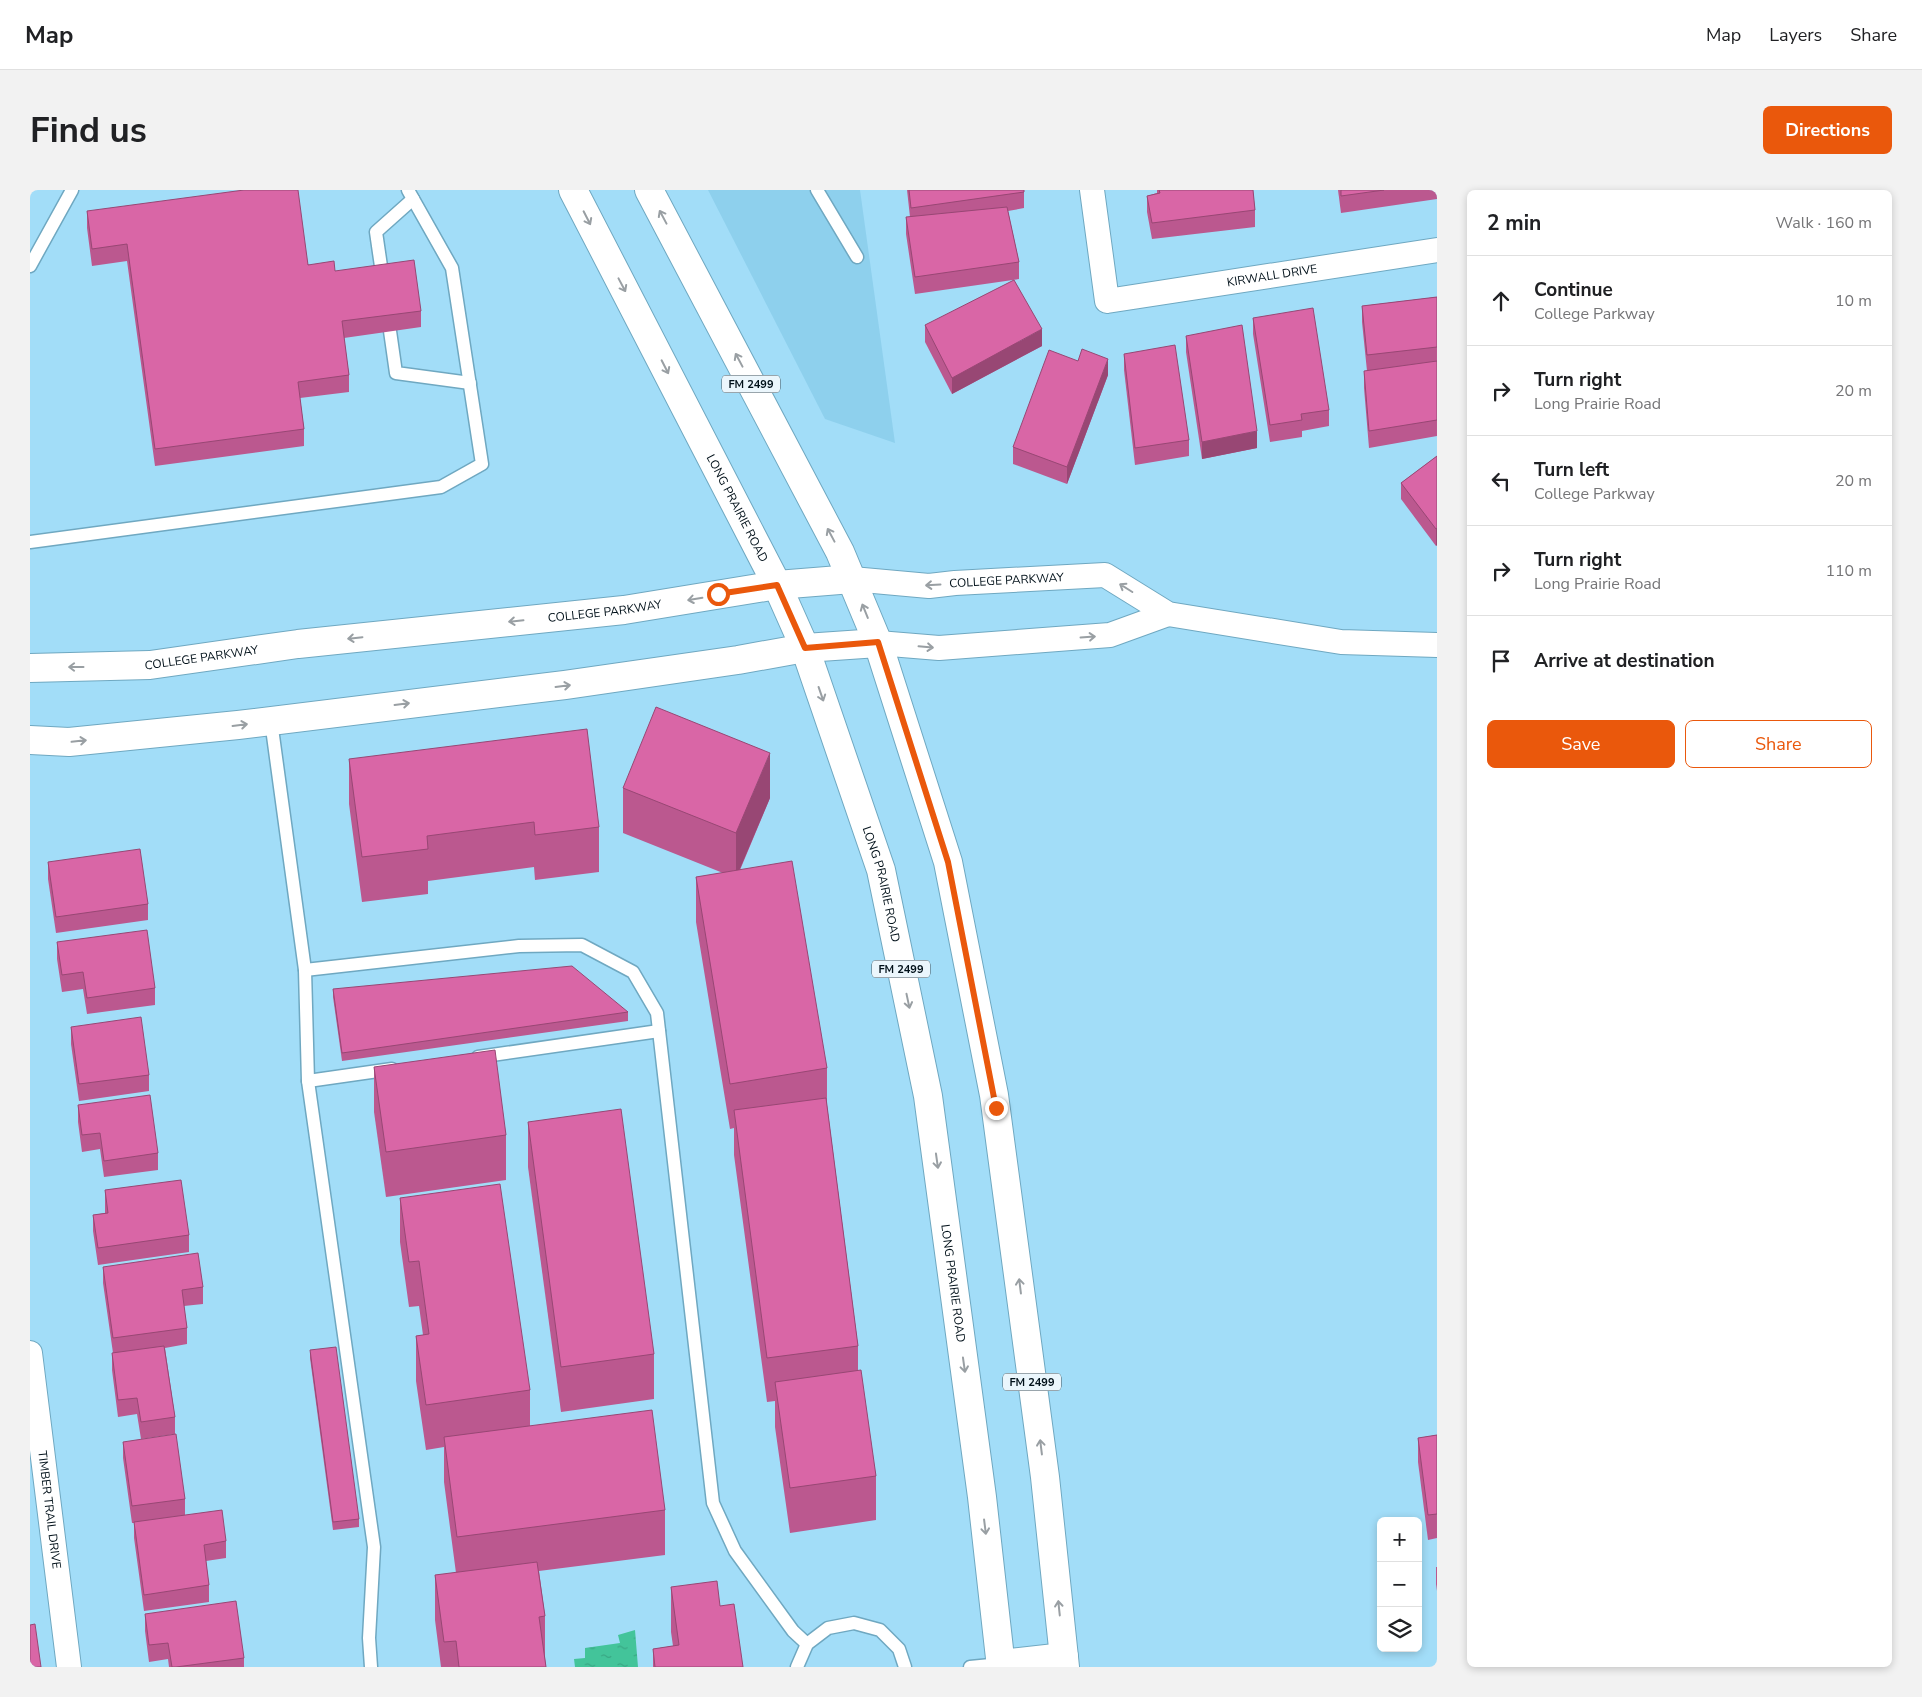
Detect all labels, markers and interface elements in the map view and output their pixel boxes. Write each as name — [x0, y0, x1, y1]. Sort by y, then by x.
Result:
text: Map — [25, 19, 73, 51]
text: Map — [1706, 23, 1741, 47]
text: Layers — [1769, 23, 1822, 47]
text: Share — [1850, 23, 1897, 47]
button: Directions — [1763, 106, 1892, 154]
text: Find us — [30, 107, 147, 154]
one-way arrow — [658, 209, 668, 224]
text: 2 min — [1487, 209, 1541, 237]
one-way arrow — [583, 210, 592, 225]
text: Walk · 160 m — [1776, 212, 1872, 234]
street label: KIRWALL DRIVE — [1226, 261, 1318, 290]
one-way arrow — [618, 277, 627, 292]
text: Continue — [1534, 277, 1613, 303]
icon: ahead — [1487, 287, 1515, 315]
text: 10 m — [1835, 290, 1872, 312]
text: College Parkway — [1534, 303, 1655, 325]
one-way arrow — [734, 353, 743, 368]
one-way arrow — [660, 360, 670, 375]
text: Turn right — [1534, 367, 1621, 393]
road number: FM 2499 — [722, 375, 780, 392]
icon: right — [1487, 377, 1515, 405]
text: 20 m — [1835, 380, 1872, 402]
text: Long Prairie Road — [1534, 393, 1661, 415]
street label: LONG PRAIRIE ROAD — [703, 451, 772, 565]
text: Turn left — [1534, 457, 1609, 483]
icon: left — [1487, 467, 1515, 495]
text: 20 m — [1835, 470, 1872, 492]
text: College Parkway — [1534, 483, 1655, 505]
one-way arrow — [826, 527, 836, 542]
text: Turn right — [1534, 547, 1621, 573]
icon: right — [1487, 557, 1515, 585]
text: 110 m — [1825, 560, 1872, 582]
street label: COLLEGE PARKWAY — [948, 569, 1065, 592]
text: Long Prairie Road — [1534, 573, 1661, 595]
one-way arrow — [925, 581, 941, 590]
route start — [707, 583, 730, 606]
one-way arrow — [1120, 583, 1134, 593]
one-way arrow — [687, 594, 703, 604]
street label: COLLEGE PARKWAY — [547, 596, 664, 626]
one-way arrow — [860, 603, 869, 619]
one-way arrow — [508, 616, 524, 626]
one-way arrow — [1080, 632, 1096, 641]
one-way arrow — [347, 633, 363, 643]
street label: COLLEGE PARKWAY — [145, 642, 260, 673]
one-way arrow — [918, 642, 934, 652]
icon: arrive — [1487, 647, 1515, 675]
text: Arrive at destination — [1534, 648, 1715, 674]
one-way arrow — [68, 662, 84, 672]
one-way arrow — [555, 680, 571, 690]
one-way arrow — [817, 685, 826, 701]
one-way arrow — [393, 699, 409, 709]
one-way arrow — [232, 720, 248, 730]
button: Save — [1487, 720, 1675, 768]
button: Share — [1685, 720, 1872, 768]
one-way arrow — [70, 736, 86, 746]
street label: LONG PRAIRIE ROAD — [859, 824, 904, 944]
road number: FM 2499 — [872, 961, 930, 978]
one-way arrow — [904, 993, 913, 1009]
route end — [985, 1097, 1008, 1120]
one-way arrow — [932, 1153, 942, 1169]
street label: LONG PRAIRIE ROAD — [937, 1223, 969, 1344]
one-way arrow — [1014, 1278, 1024, 1294]
one-way arrow — [959, 1357, 969, 1373]
road number: FM 2499 — [1003, 1374, 1061, 1390]
one-way arrow — [1036, 1439, 1046, 1455]
street label: TIMBER TRAIL DRIVE — [34, 1450, 65, 1570]
map controls — [1377, 1517, 1422, 1652]
button: + — [1377, 1517, 1422, 1562]
one-way arrow — [980, 1518, 990, 1534]
button: − — [1377, 1562, 1422, 1607]
one-way arrow — [1054, 1601, 1064, 1617]
button: layers — [1377, 1607, 1422, 1652]

